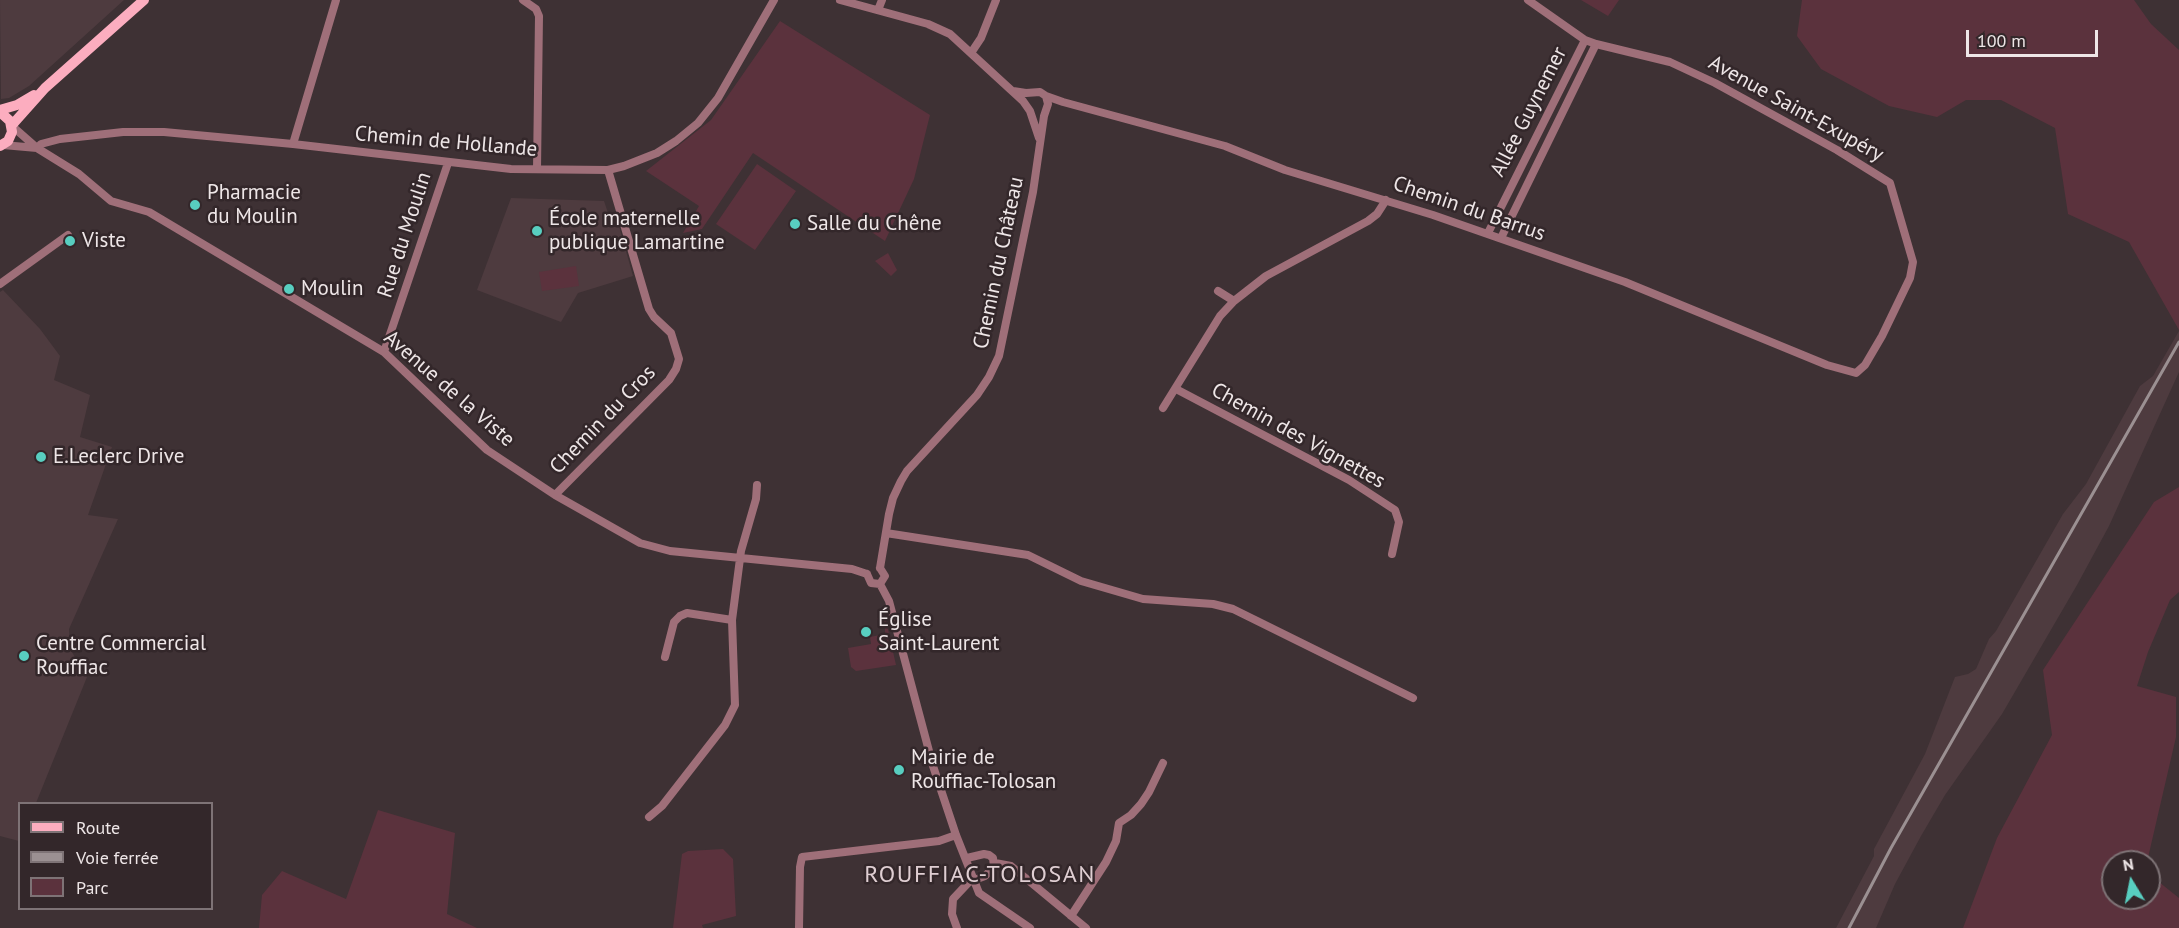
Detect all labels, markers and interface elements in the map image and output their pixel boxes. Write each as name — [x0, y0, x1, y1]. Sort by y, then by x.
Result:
scale bar — [1969, 18, 2101, 56]
text: 100 m — [1977, 29, 2026, 52]
street label: Allée Guynemer — [1485, 43, 1573, 181]
street label: Avenue Saint-Exupéry — [1704, 50, 1888, 168]
street label: Chemin de Hollande — [354, 121, 538, 163]
street label: Rue du Moulin — [373, 169, 437, 301]
street label: Chemin du Barrus — [1390, 171, 1548, 247]
street label: Chemin du Château — [968, 175, 1030, 351]
place label: Pharmacie du Moulin — [207, 180, 301, 230]
marker: Pharmacie du Moulin — [188, 198, 202, 212]
place label: École maternelle publique Lamartine — [549, 206, 725, 256]
place label: Salle du Chêne — [807, 211, 942, 237]
marker: Salle du Chêne — [788, 217, 802, 231]
marker: École maternelle publique Lamartine — [530, 224, 544, 238]
place label: Viste — [82, 228, 126, 254]
marker: Viste — [63, 234, 77, 248]
place label: Moulin — [301, 276, 363, 302]
marker: Moulin — [282, 282, 296, 296]
street label: Avenue de la Viste — [379, 325, 519, 453]
street label: Chemin du Cros — [545, 361, 661, 479]
street label: Chemin des Vignettes — [1207, 378, 1389, 494]
place label: E.Leclerc Drive — [53, 444, 184, 470]
marker: E.Leclerc Drive — [34, 450, 48, 464]
place label: Église Saint-Laurent — [878, 607, 999, 657]
marker: Église Saint-Laurent — [859, 625, 873, 639]
place label: Centre Commercial Rouffiac — [36, 631, 206, 681]
marker: Centre Commercial Rouffiac — [17, 649, 31, 663]
place label: Mairie de Rouffiac-Tolosan — [911, 745, 1056, 795]
marker: Mairie de Rouffiac-Tolosan — [892, 763, 906, 777]
legend — [18, 802, 213, 910]
text: Route — [76, 816, 120, 839]
text: Voie ferrée — [76, 846, 159, 869]
north arrow — [2101, 850, 2161, 910]
text: N — [2121, 853, 2135, 875]
district label: ROUFFIAC-TOLOSAN — [864, 861, 1096, 889]
text: Parc — [76, 876, 109, 899]

